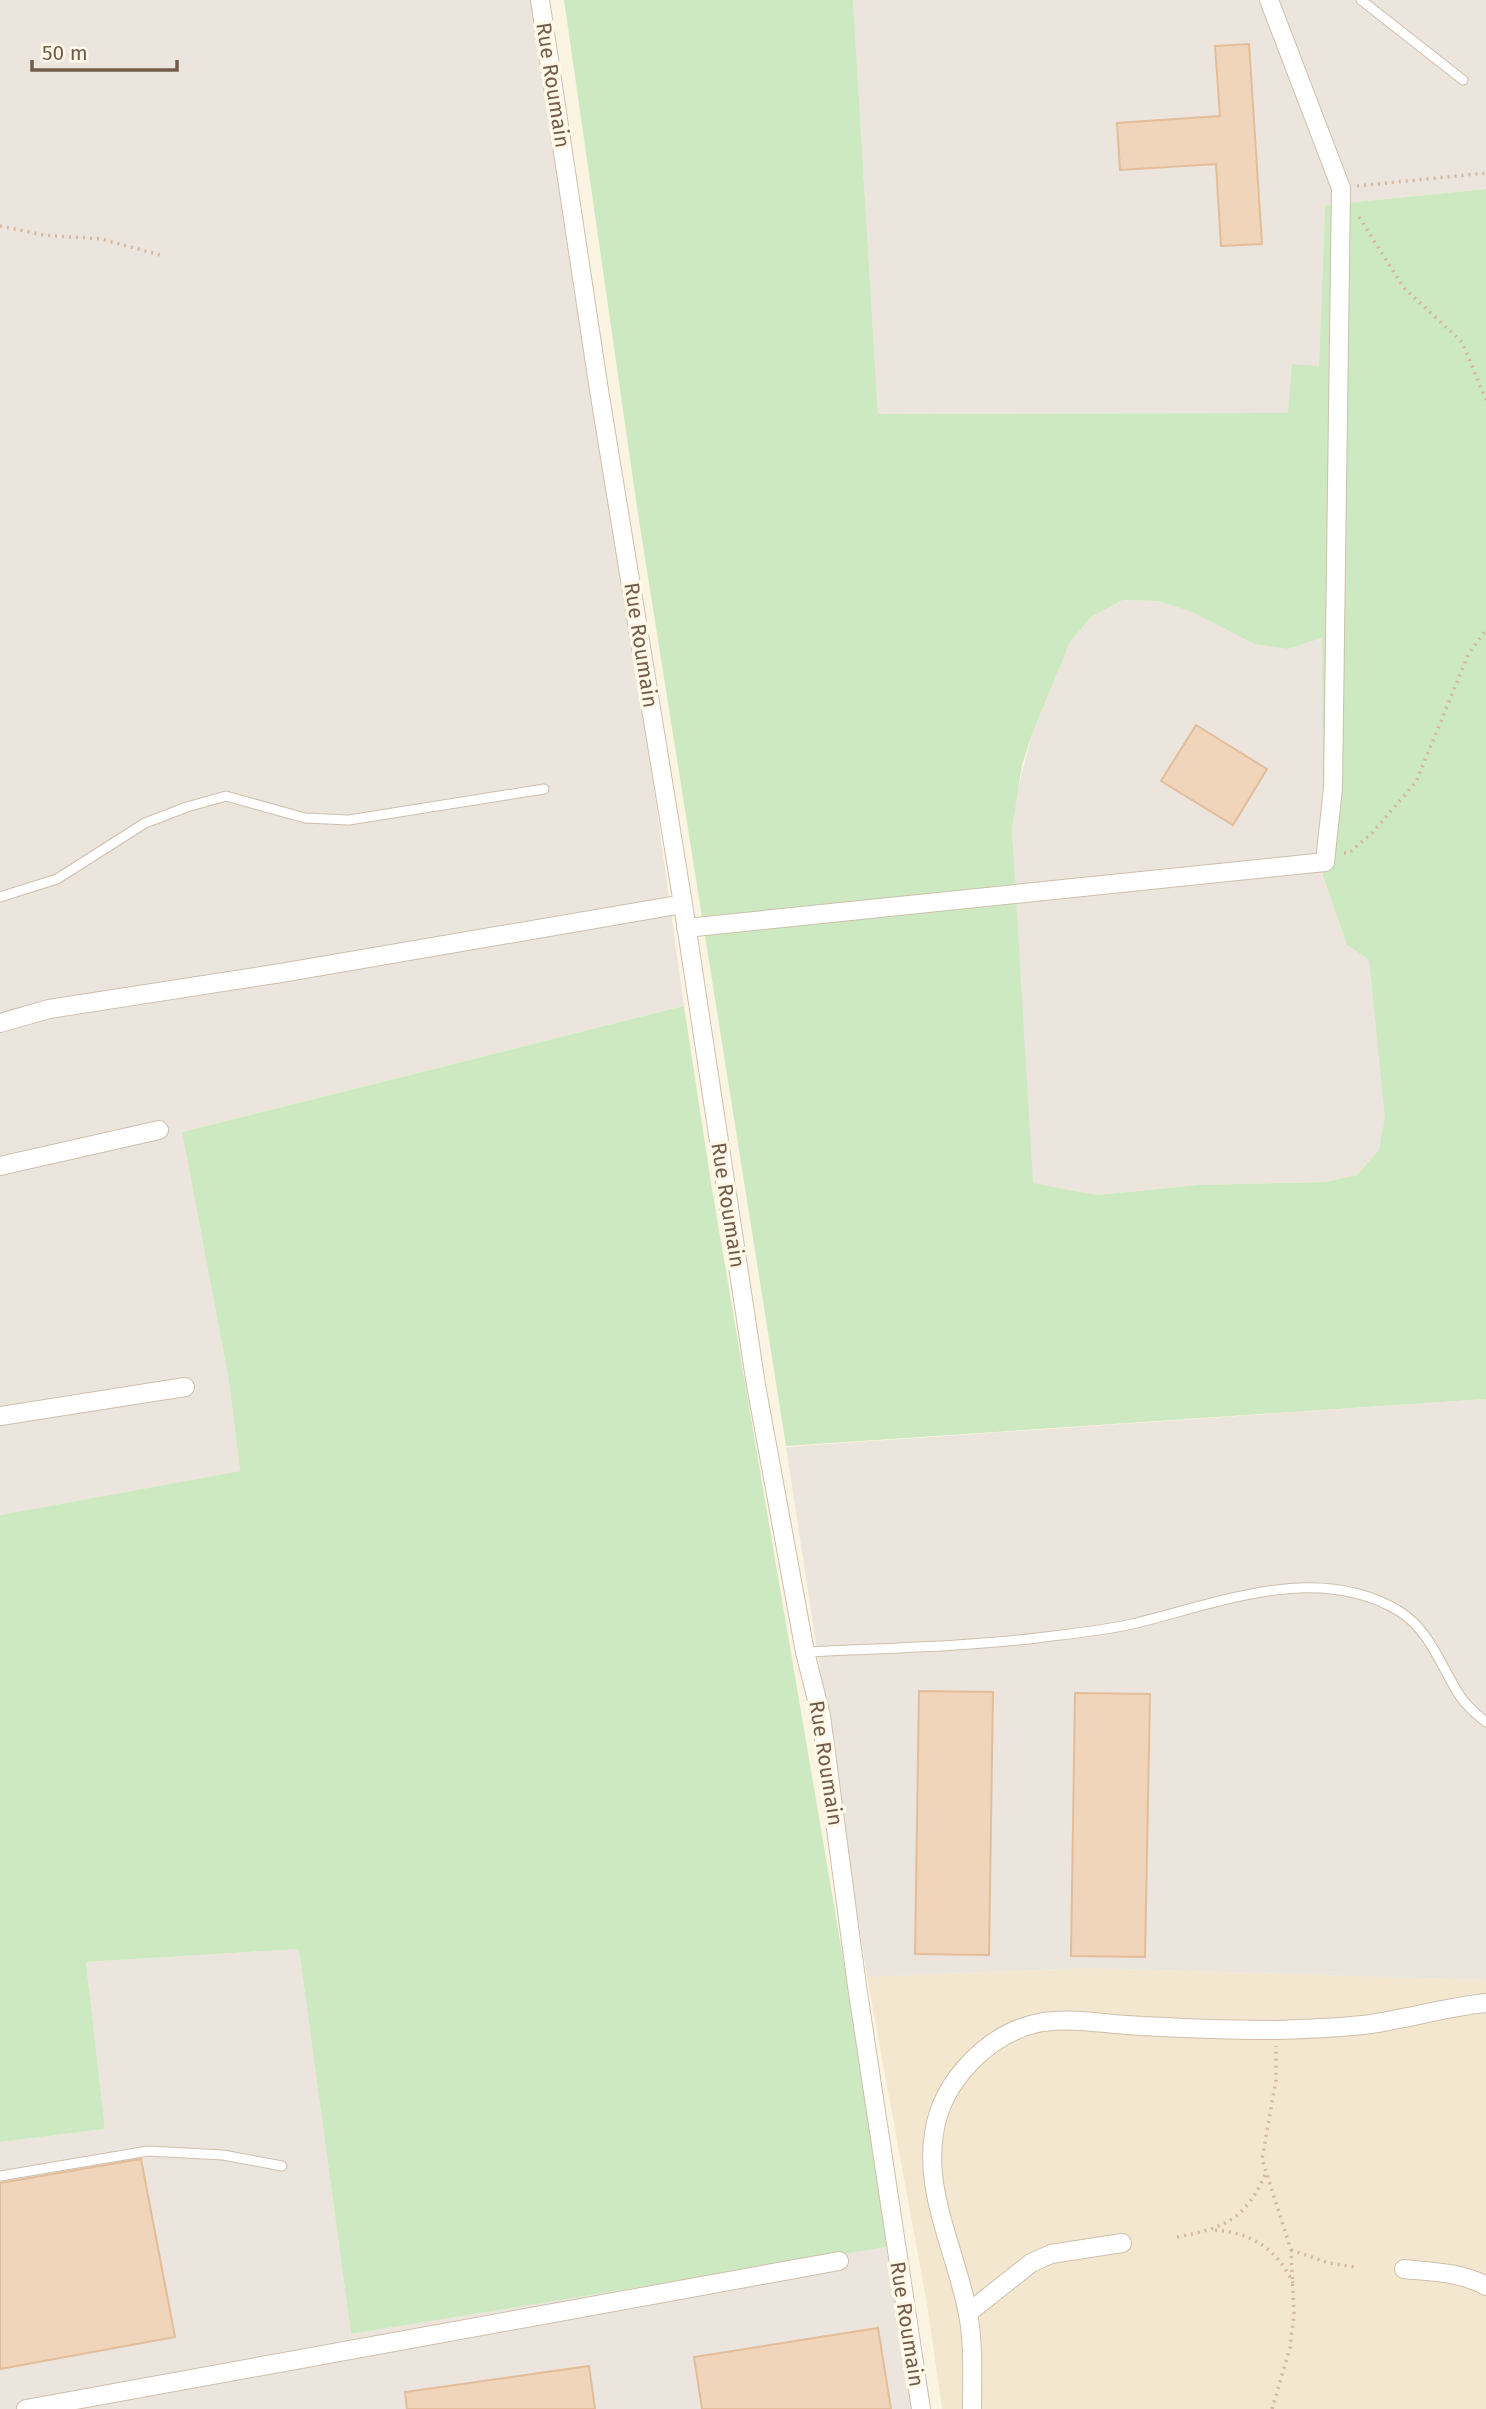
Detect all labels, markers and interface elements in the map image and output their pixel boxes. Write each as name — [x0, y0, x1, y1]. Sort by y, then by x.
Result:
street label: Rue Roumain — [530, 21, 576, 149]
scale bar — [32, 28, 177, 72]
text: 50 m — [42, 40, 88, 66]
street label: Rue Roumain — [618, 581, 664, 709]
street label: Rue Roumain — [705, 1141, 751, 1269]
street label: Rue Roumain — [803, 1699, 849, 1827]
street label: Rue Roumain — [884, 2260, 930, 2388]

